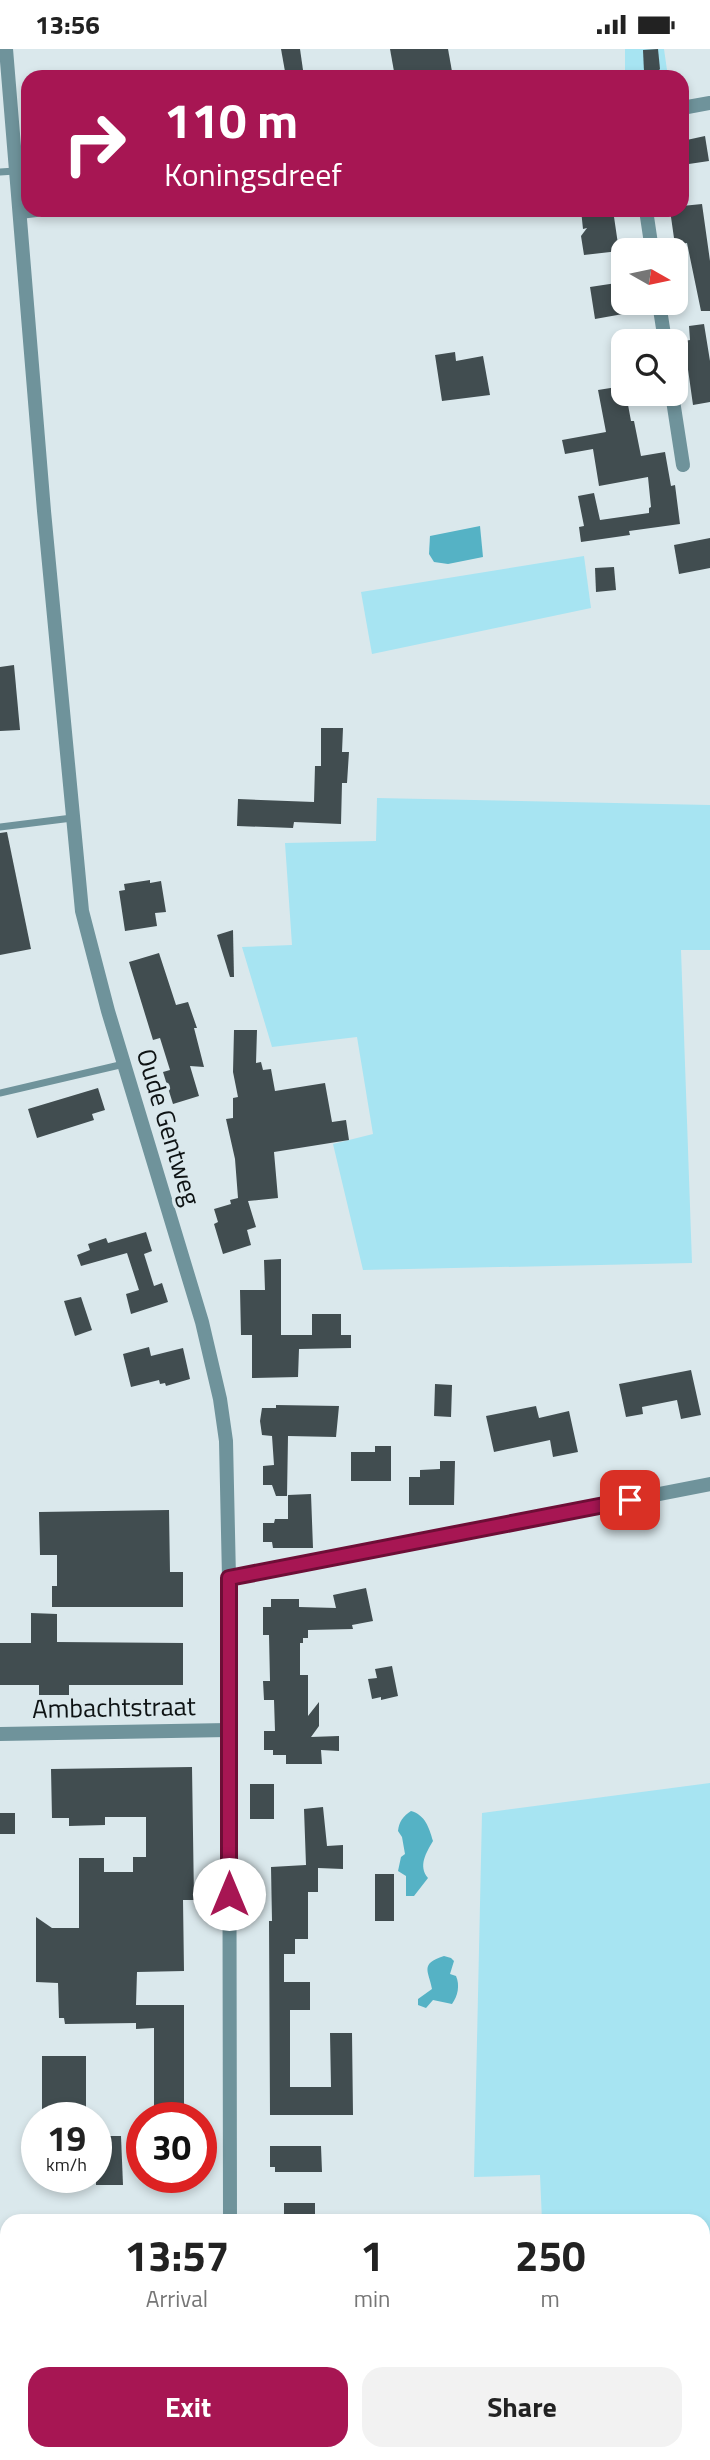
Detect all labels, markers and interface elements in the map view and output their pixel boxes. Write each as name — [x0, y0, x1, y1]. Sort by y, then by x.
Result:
text: 13:56 — [35, 5, 100, 44]
text: 110 m — [164, 82, 298, 157]
icon: right — [49, 98, 140, 189]
text: Koningsdreef — [164, 150, 342, 198]
north arrow — [611, 238, 688, 315]
map controls — [611, 238, 688, 406]
button: search — [611, 329, 688, 406]
street label: Oude Gentweg — [127, 1044, 211, 1210]
pin — [600, 1470, 660, 1530]
icon: arrive — [611, 1481, 649, 1519]
street label: Ambachtstraat — [32, 1686, 196, 1728]
position arrow — [192, 1857, 266, 1931]
speed limit sign: 30 — [126, 2102, 217, 2193]
text: 19 — [47, 2111, 86, 2165]
text: km/h — [46, 2151, 87, 2178]
text: 13:57 — [124, 2223, 229, 2287]
text: 1 — [360, 2223, 384, 2287]
text: 250 — [515, 2223, 585, 2287]
text: Arrival — [146, 2281, 208, 2316]
text: min — [354, 2281, 390, 2316]
text: m — [541, 2281, 560, 2316]
button: Exit — [28, 2367, 348, 2447]
button: Share — [362, 2367, 682, 2447]

